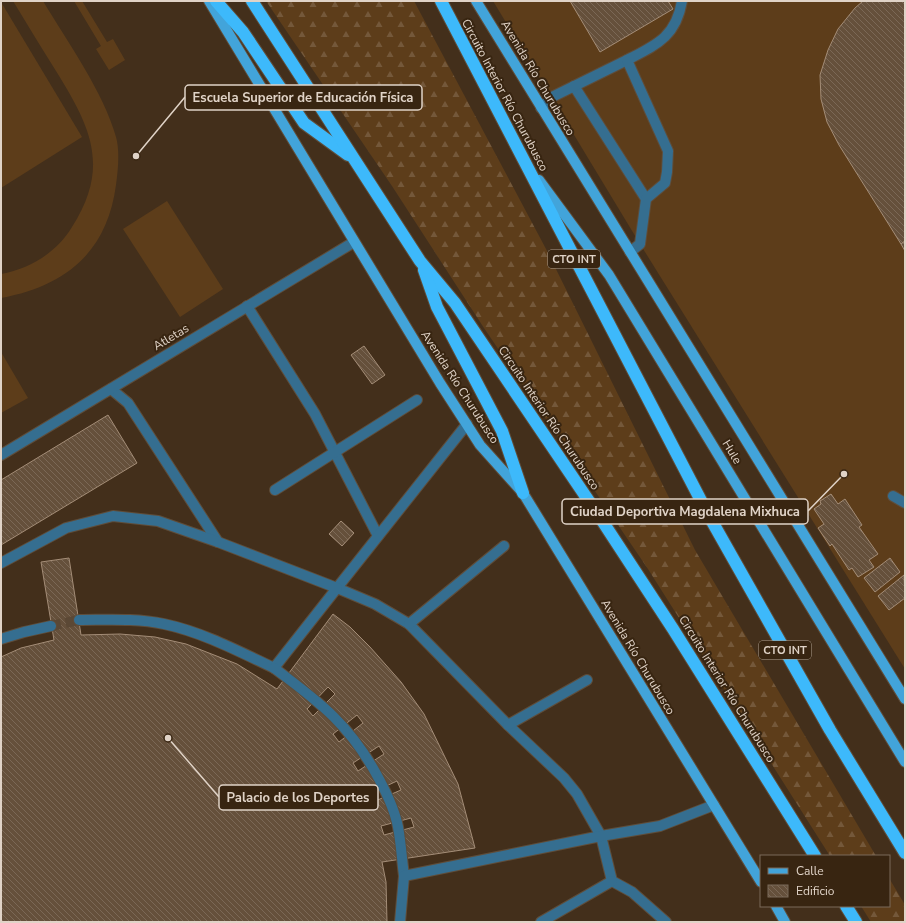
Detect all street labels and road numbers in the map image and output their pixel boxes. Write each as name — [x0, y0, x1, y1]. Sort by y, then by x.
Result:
street label: Circuito Interior Río Churubusco — [458, 16, 552, 174]
street label: Avenida Río Churubusco — [497, 17, 579, 139]
road number: CTO INT — [548, 250, 600, 268]
street label: Atletas — [150, 320, 192, 354]
street label: Avenida Río Churubusco — [417, 327, 503, 447]
street label: Circuito Interior Río Churubusco — [495, 343, 603, 493]
street label: Hule — [719, 437, 745, 467]
street label: Avenida Río Churubusco — [597, 596, 679, 718]
street label: Circuito Interior Río Churubusco — [675, 612, 779, 766]
road number: CTO INT — [759, 641, 811, 659]

